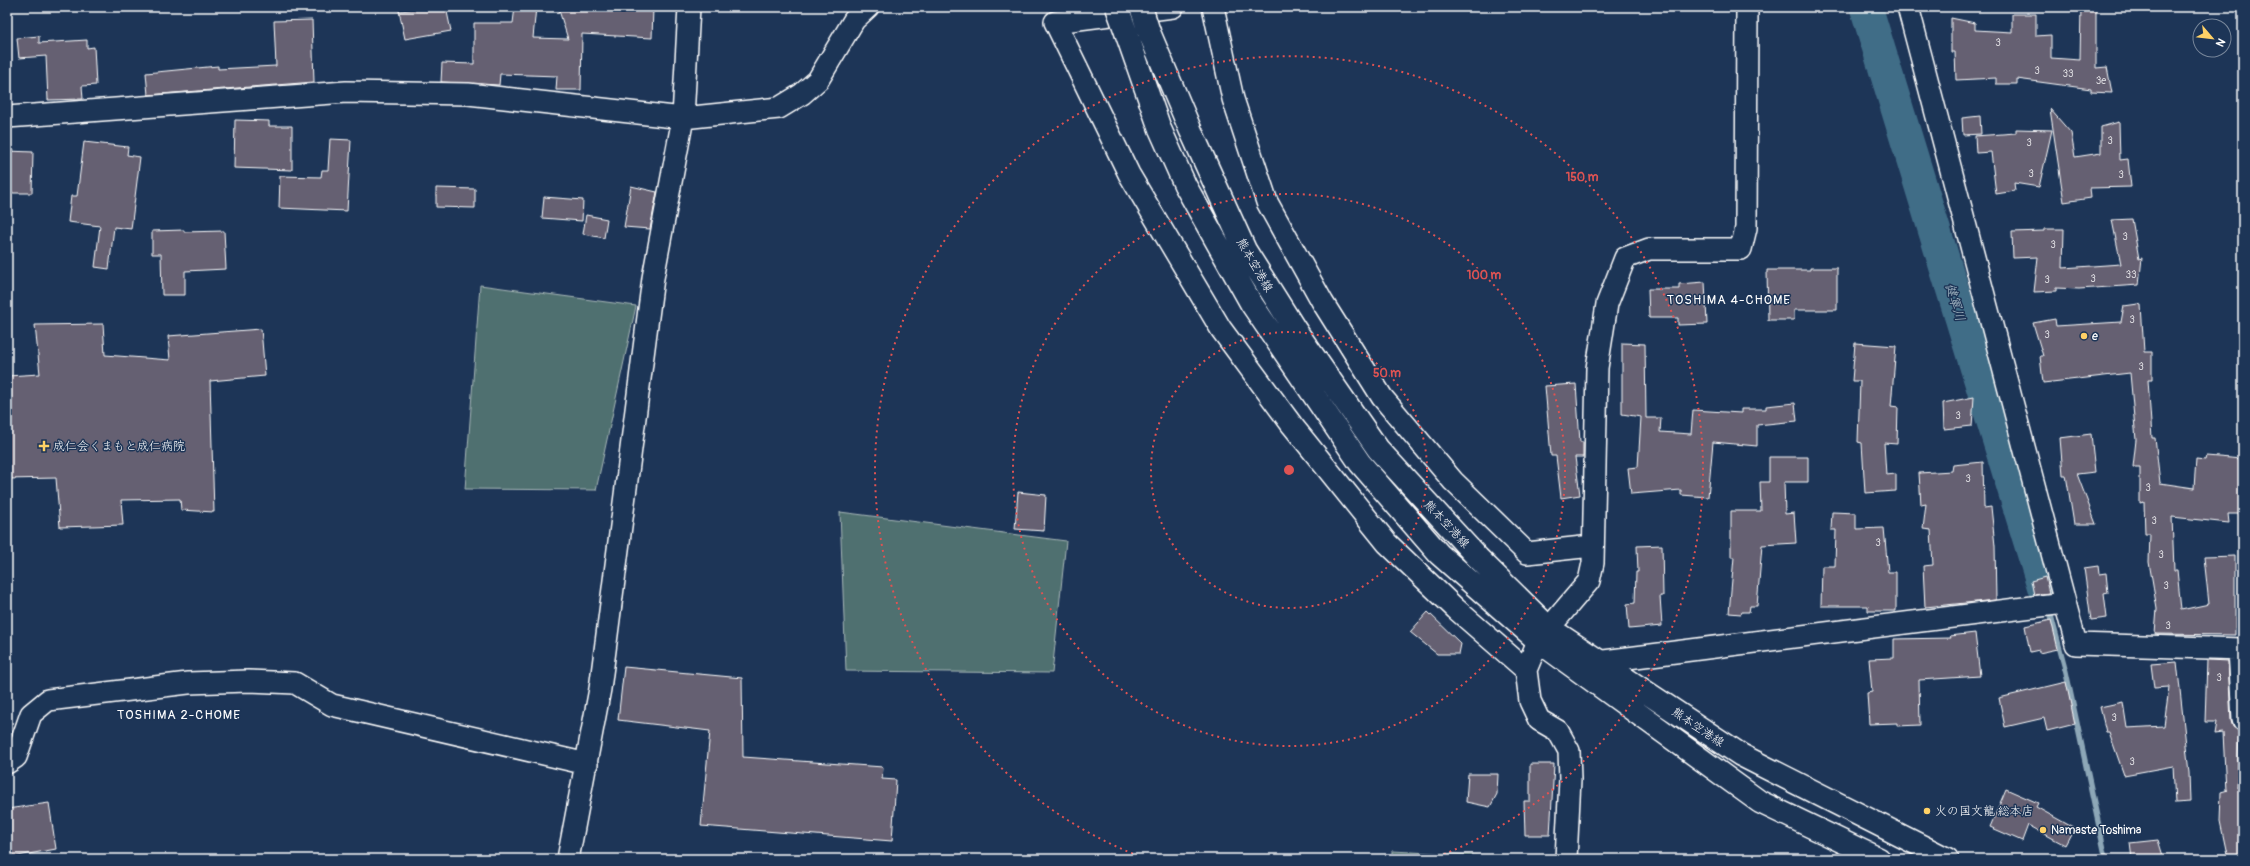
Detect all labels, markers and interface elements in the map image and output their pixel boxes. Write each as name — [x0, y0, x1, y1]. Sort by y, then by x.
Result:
north arrow — [2192, 18, 2232, 58]
text: N — [2213, 36, 2228, 49]
house number: 3 — [1995, 37, 2001, 49]
house number: 3 — [2034, 65, 2040, 77]
house number: 33 — [2062, 68, 2074, 80]
house number: 3e — [2096, 75, 2106, 87]
house number: 3 — [2107, 135, 2113, 147]
house number: 3 — [2026, 137, 2032, 149]
house number: 3 — [2028, 168, 2034, 180]
house number: 3 — [2118, 169, 2124, 181]
text: 150 m — [1566, 170, 1599, 185]
house number: 3 — [2122, 231, 2128, 243]
street label: 熊本空港線 — [1233, 236, 1276, 295]
house number: 3 — [2050, 239, 2056, 251]
text: 100 m — [1467, 268, 1502, 283]
house number: 33 — [2125, 269, 2137, 281]
house number: 3 — [2090, 273, 2096, 285]
house number: 3 — [2044, 274, 2050, 286]
water label: 健軍川 — [1942, 281, 1968, 323]
district label: TOSHIMA 4-CHOME — [1667, 292, 1791, 308]
house number: 3 — [2129, 314, 2135, 326]
house number: 3 — [2044, 329, 2050, 341]
place label: e — [2092, 329, 2098, 344]
marker: e — [2079, 331, 2089, 341]
house number: 3 — [2138, 361, 2144, 373]
text: 50 m — [1373, 366, 1401, 381]
house number: 3 — [1955, 410, 1961, 422]
place label: 成仁会くまもと成仁病院 — [53, 439, 185, 454]
marker: 成仁会くまもと成仁病院 — [38, 440, 50, 452]
centre of rings — [1282, 463, 1296, 477]
house number: 3 — [1965, 473, 1971, 485]
house number: 3 — [2145, 482, 2151, 494]
street label: 熊本空港線 — [1421, 497, 1473, 551]
house number: 3 — [2151, 515, 2157, 527]
house number: 3 — [1875, 537, 1881, 549]
house number: 3 — [2158, 549, 2164, 561]
house number: 3 — [2163, 580, 2169, 592]
house number: 3 — [2165, 620, 2171, 632]
house number: 3 — [2216, 672, 2222, 684]
street label: 熊本空港線 — [1669, 704, 1727, 750]
district label: TOSHIMA 2-CHOME — [117, 707, 241, 723]
house number: 3 — [2111, 712, 2117, 724]
house number: 3 — [2129, 756, 2135, 768]
place label: 火の国文龍 総本店 — [1935, 804, 2034, 819]
marker: 火の国文龍 総本店 — [1922, 806, 1932, 816]
place label: Namaste Toshima — [2051, 823, 2142, 838]
marker: Namaste Toshima — [2038, 825, 2048, 835]

